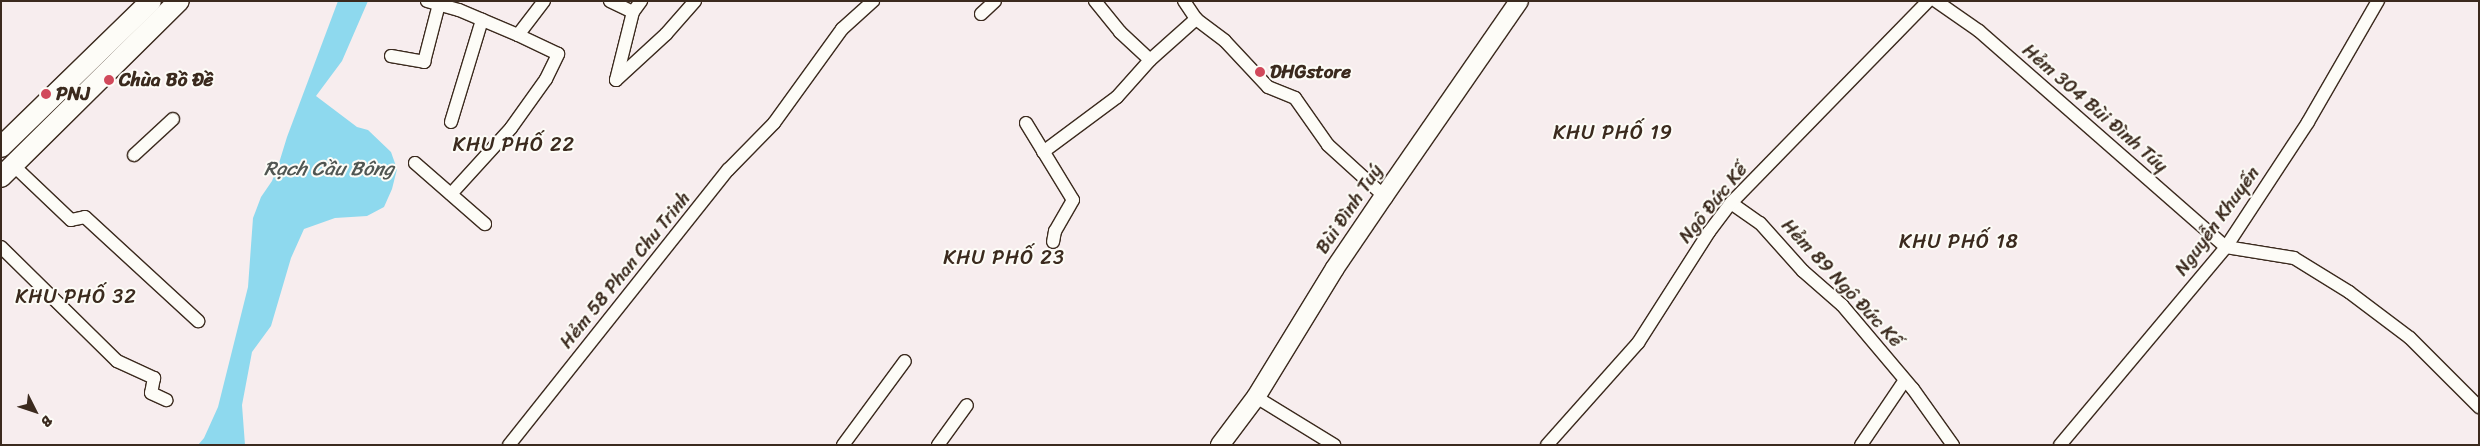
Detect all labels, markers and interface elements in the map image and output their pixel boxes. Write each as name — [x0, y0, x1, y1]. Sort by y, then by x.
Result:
street label: Hẻm 304 Bùi Đình Túy — [2018, 39, 2172, 177]
place label: DHGstore — [1270, 61, 1351, 83]
marker: DHGstore — [1254, 66, 1266, 78]
place label: Chùa Bồ Đề — [119, 69, 213, 91]
marker: Chùa Bồ Đề — [103, 74, 115, 86]
place label: PNJ — [56, 83, 90, 105]
marker: PNJ — [40, 88, 52, 100]
district label: KHU PHỐ 19 — [1552, 120, 1674, 144]
district label: KHU PHỐ 22 — [452, 132, 576, 156]
water label: Rạch Cầu Bông — [264, 156, 394, 180]
street label: Ngô Đức Kế — [1674, 158, 1752, 248]
street label: Bùi Đình Tuý — [1311, 160, 1387, 258]
street label: Nguyễn Khuyến — [2170, 162, 2264, 280]
street label: Hẻm 58 Phan Chu Trinh — [554, 187, 696, 353]
street label: Hẻm 89 Ngô Đức Kế — [1777, 214, 1907, 352]
district label: KHU PHỐ 18 — [1898, 229, 2020, 253]
district label: KHU PHỐ 23 — [942, 245, 1066, 269]
district label: KHU PHỐ 32 — [14, 284, 138, 308]
north arrow — [10, 386, 60, 436]
text: B — [34, 410, 59, 433]

